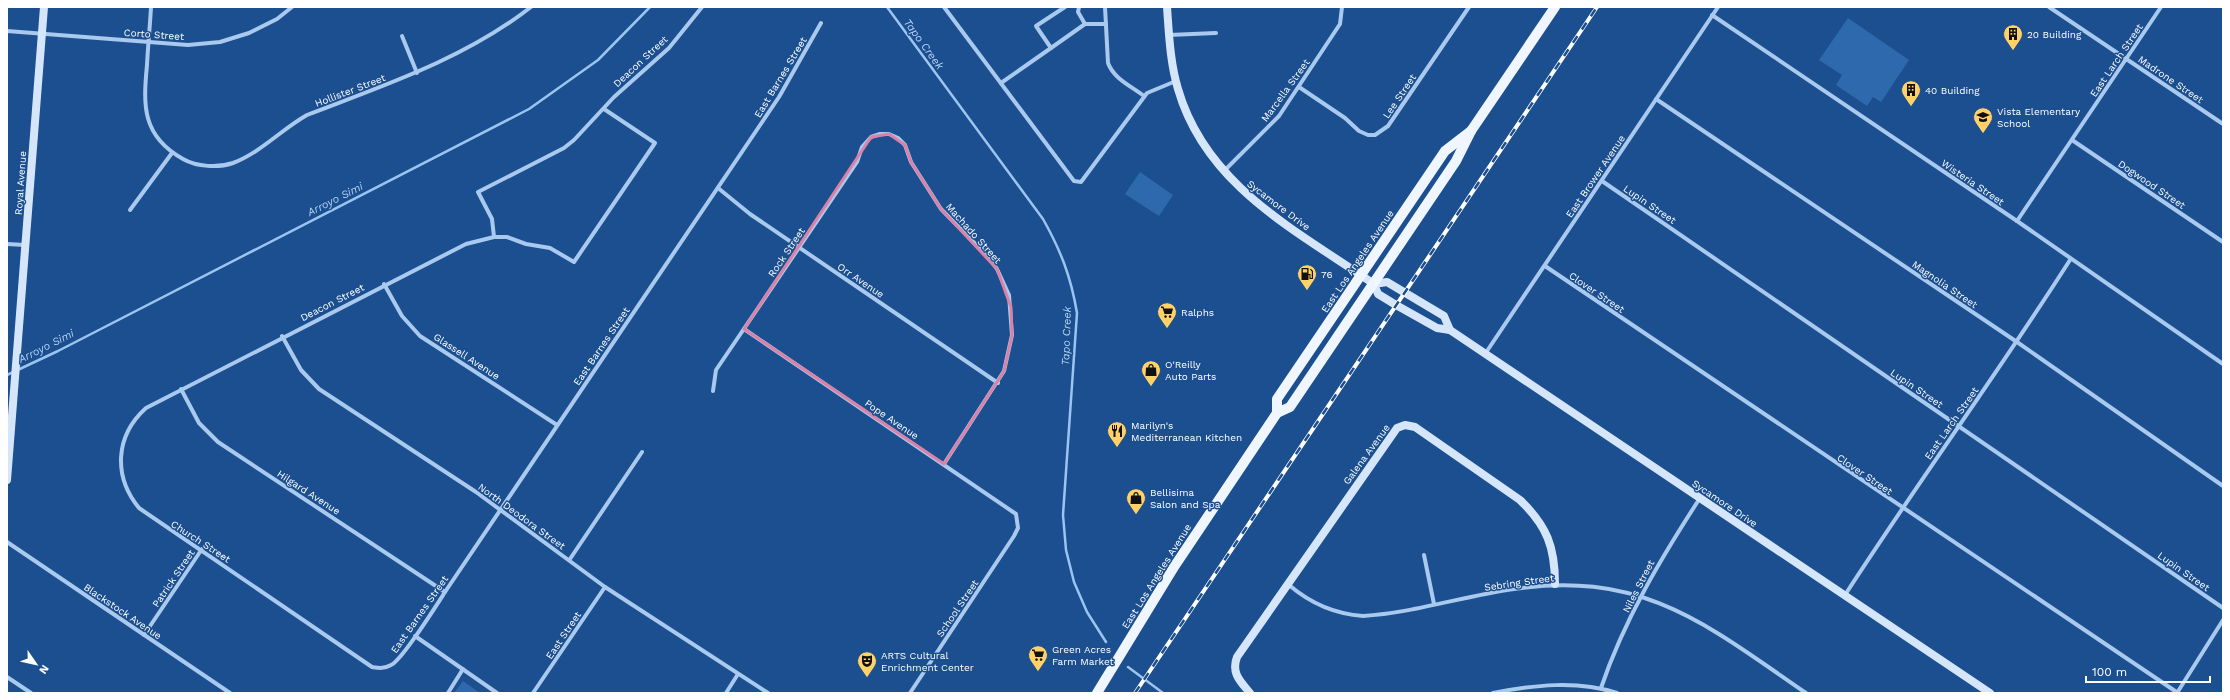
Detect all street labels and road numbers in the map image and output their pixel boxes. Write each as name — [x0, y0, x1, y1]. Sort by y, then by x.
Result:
street label: East Larch Street — [2088, 21, 2145, 99]
street label: Corto Street — [123, 27, 185, 42]
street label: Deacon Street — [611, 33, 670, 89]
street label: East Barnes Street — [752, 34, 809, 119]
street label: Madrone Street — [2136, 54, 2206, 106]
street label: Marcella Street — [1259, 56, 1312, 124]
street label: Lee Street — [1381, 71, 1419, 120]
street label: Hollister Street — [313, 72, 388, 109]
street label: East Brower Avenue — [1564, 133, 1627, 220]
street label: Royal Avenue — [13, 150, 28, 215]
street label: Wisteria Street — [1939, 157, 2007, 208]
street label: Dogwood Street — [2116, 158, 2188, 211]
street label: Sycamore Drive — [1245, 178, 1313, 233]
street label: Lupin Street — [1621, 183, 1679, 226]
street label: Machado Street — [944, 201, 1004, 266]
street label: East Los Angeles Avenue — [1319, 208, 1396, 315]
street label: Rock Street — [766, 225, 807, 279]
street label: Magnolia Street — [1910, 259, 1980, 311]
street label: Orr Avenue — [835, 261, 886, 300]
street label: Clover Street — [1567, 270, 1627, 315]
street label: Deacon Street — [299, 281, 367, 323]
street label: East Barnes Street — [571, 304, 632, 387]
street label: Glassell Avenue — [432, 331, 502, 382]
street label: Lupin Street — [1888, 367, 1946, 410]
street label: East Larch Street — [1922, 384, 1981, 462]
street label: Pope Avenue — [863, 397, 921, 442]
street label: Galena Avenue — [1341, 422, 1392, 487]
street label: Clover Street — [1835, 452, 1895, 497]
street label: Hilgard Avenue — [275, 468, 342, 517]
street label: Sycamore Drive — [1690, 478, 1760, 529]
street label: North Deodora Street — [476, 481, 568, 552]
street label: Church Street — [169, 518, 233, 565]
street label: East Los Angeles Avenue — [1120, 522, 1193, 631]
street label: Patrick Street — [150, 547, 197, 609]
street label: Lupin Street — [2156, 550, 2212, 594]
street label: Niles Street — [1620, 557, 1657, 614]
street label: Sebring Street — [1484, 572, 1555, 593]
street label: East Barnes Street — [389, 573, 451, 655]
street label: School Street — [934, 577, 981, 639]
street label: Blackstock Avenue — [82, 581, 164, 642]
street label: East Street — [543, 609, 584, 661]

